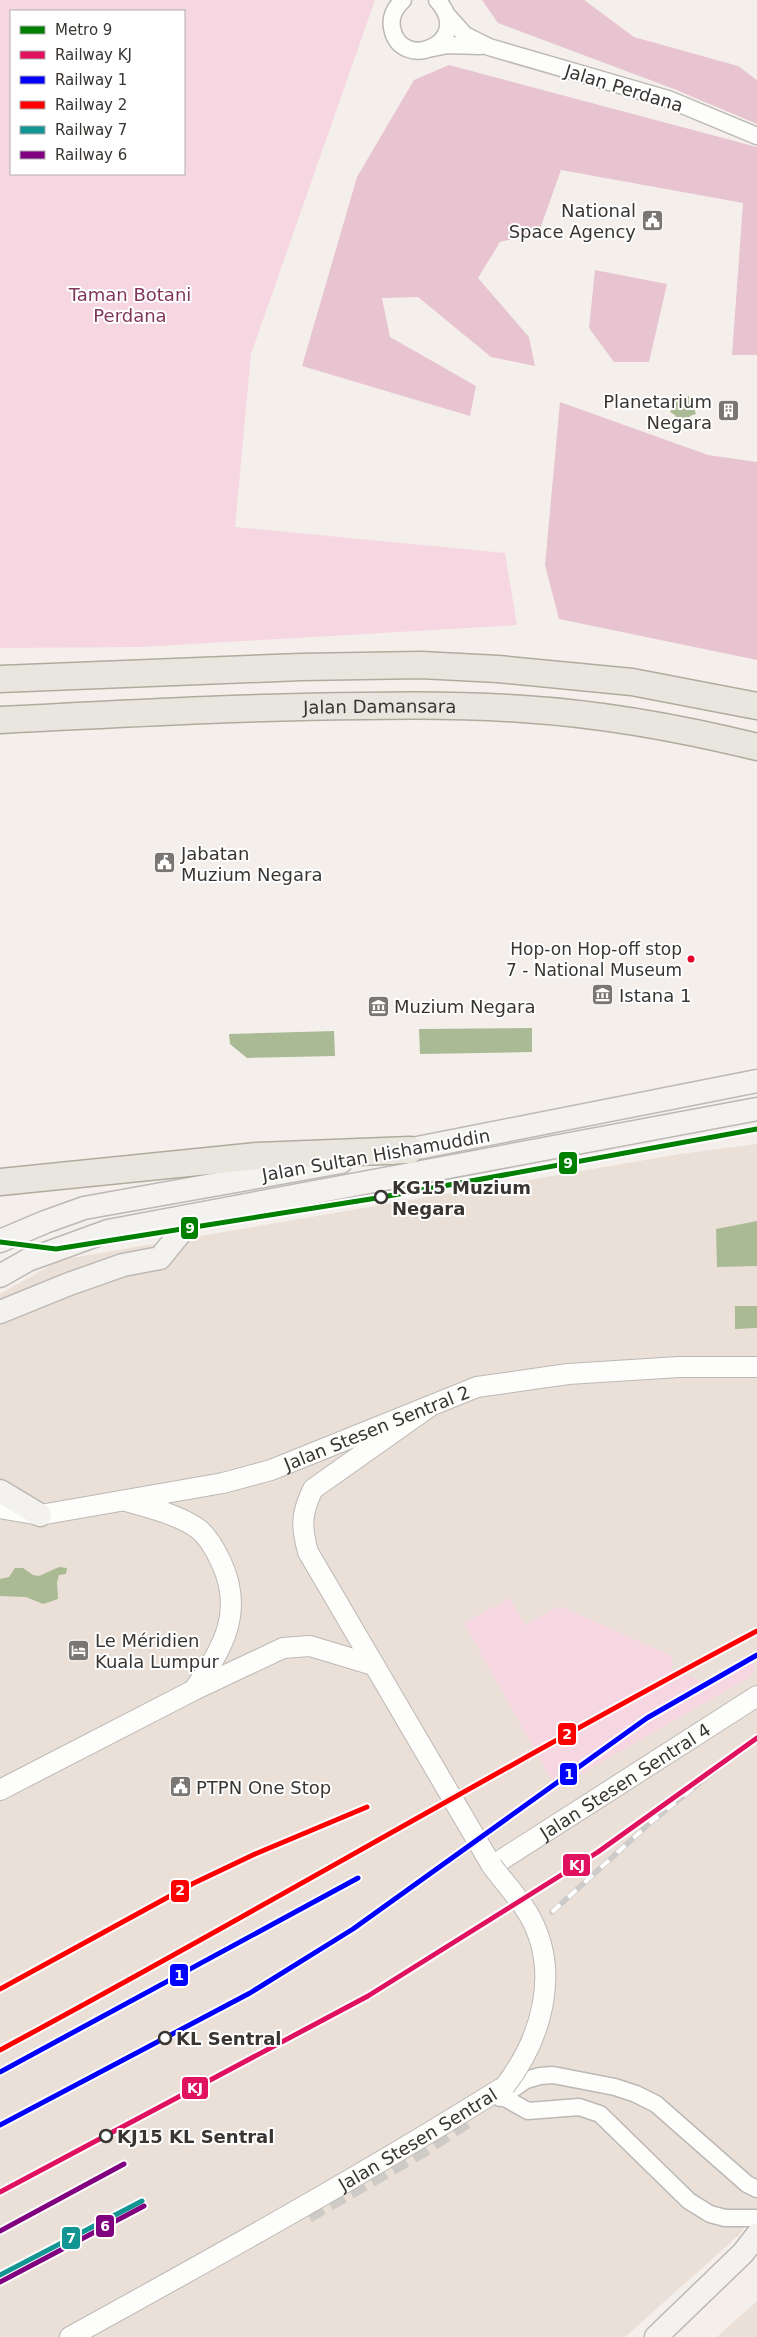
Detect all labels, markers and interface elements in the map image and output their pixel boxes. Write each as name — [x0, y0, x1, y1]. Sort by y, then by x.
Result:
legend — [10, 10, 185, 175]
text: Metro 9 — [55, 21, 112, 39]
text: Railway KJ — [55, 46, 132, 64]
street label: Jalan Perdana — [561, 60, 686, 116]
text: Railway 1 — [55, 71, 127, 89]
text: Railway 2 — [55, 96, 127, 114]
text: Railway 7 — [55, 121, 127, 139]
text: Railway 6 — [55, 146, 127, 164]
place label: National Space Agency — [509, 200, 636, 242]
public building icon: National Space Agency — [640, 208, 664, 232]
park label: Taman Botani Perdana — [68, 284, 191, 326]
place label: Planetarium Negara — [603, 391, 712, 433]
building icon: Planetarium Negara — [716, 399, 740, 423]
street label: Jalan Damansara — [302, 695, 457, 717]
place label: Jabatan Muzium Negara — [180, 843, 322, 885]
public building icon: Jabatan Muzium Negara — [153, 851, 177, 875]
place label: Hop-on Hop-off stop 7 - National Museum — [506, 939, 682, 980]
marker: Hop-on Hop-off stop 7 - National Museum — [686, 954, 696, 964]
museum icon: Istana 1 — [591, 983, 615, 1007]
place label: Istana 1 — [619, 985, 691, 1006]
museum icon: Muzium Negara — [366, 994, 390, 1018]
place label: Muzium Negara — [394, 996, 535, 1017]
street label: Jalan Sultan Hishamuddin — [259, 1125, 492, 1186]
line badge: 9 — [558, 1151, 578, 1175]
text: 9 — [563, 1155, 573, 1171]
place label: KG15 Muzium Negara — [392, 1177, 531, 1219]
marker: KG15 Muzium Negara — [374, 1190, 388, 1204]
line badge: 9 — [180, 1216, 199, 1240]
text: 9 — [185, 1220, 195, 1236]
street label: Jalan Stesen Sentral 2 — [280, 1381, 473, 1475]
place label: Le Méridien Kuala Lumpur — [95, 1630, 220, 1672]
hotel icon: Le Méridien Kuala Lumpur — [67, 1638, 91, 1662]
street label: Jalan Stesen Sentral 4 — [535, 1718, 714, 1844]
line badge: 2 — [557, 1722, 577, 1746]
text: 2 — [562, 1726, 572, 1742]
line badge: 1 — [559, 1762, 578, 1786]
text: 1 — [564, 1766, 574, 1782]
public building icon: PTPN One Stop — [168, 1775, 192, 1799]
place label: PTPN One Stop — [196, 1777, 331, 1798]
line badge: KJ — [562, 1853, 591, 1877]
text: KJ — [569, 1857, 585, 1873]
line badge: 2 — [170, 1879, 190, 1903]
text: 2 — [175, 1882, 185, 1898]
line badge: 1 — [169, 1963, 189, 1987]
text: 1 — [174, 1967, 184, 1983]
place label: KL Sentral — [176, 2028, 281, 2049]
marker: KL Sentral — [158, 2031, 172, 2045]
line badge: KJ — [181, 2076, 209, 2100]
text: KJ — [187, 2080, 203, 2096]
street label: Jalan Stesen Sentral — [334, 2083, 501, 2195]
place label: KJ15 KL Sentral — [117, 2126, 274, 2147]
marker: KJ15 KL Sentral — [99, 2129, 113, 2143]
line badge: 6 — [95, 2214, 115, 2238]
text: 6 — [100, 2218, 110, 2234]
line badge: 7 — [61, 2226, 81, 2250]
text: 7 — [66, 2230, 76, 2246]

